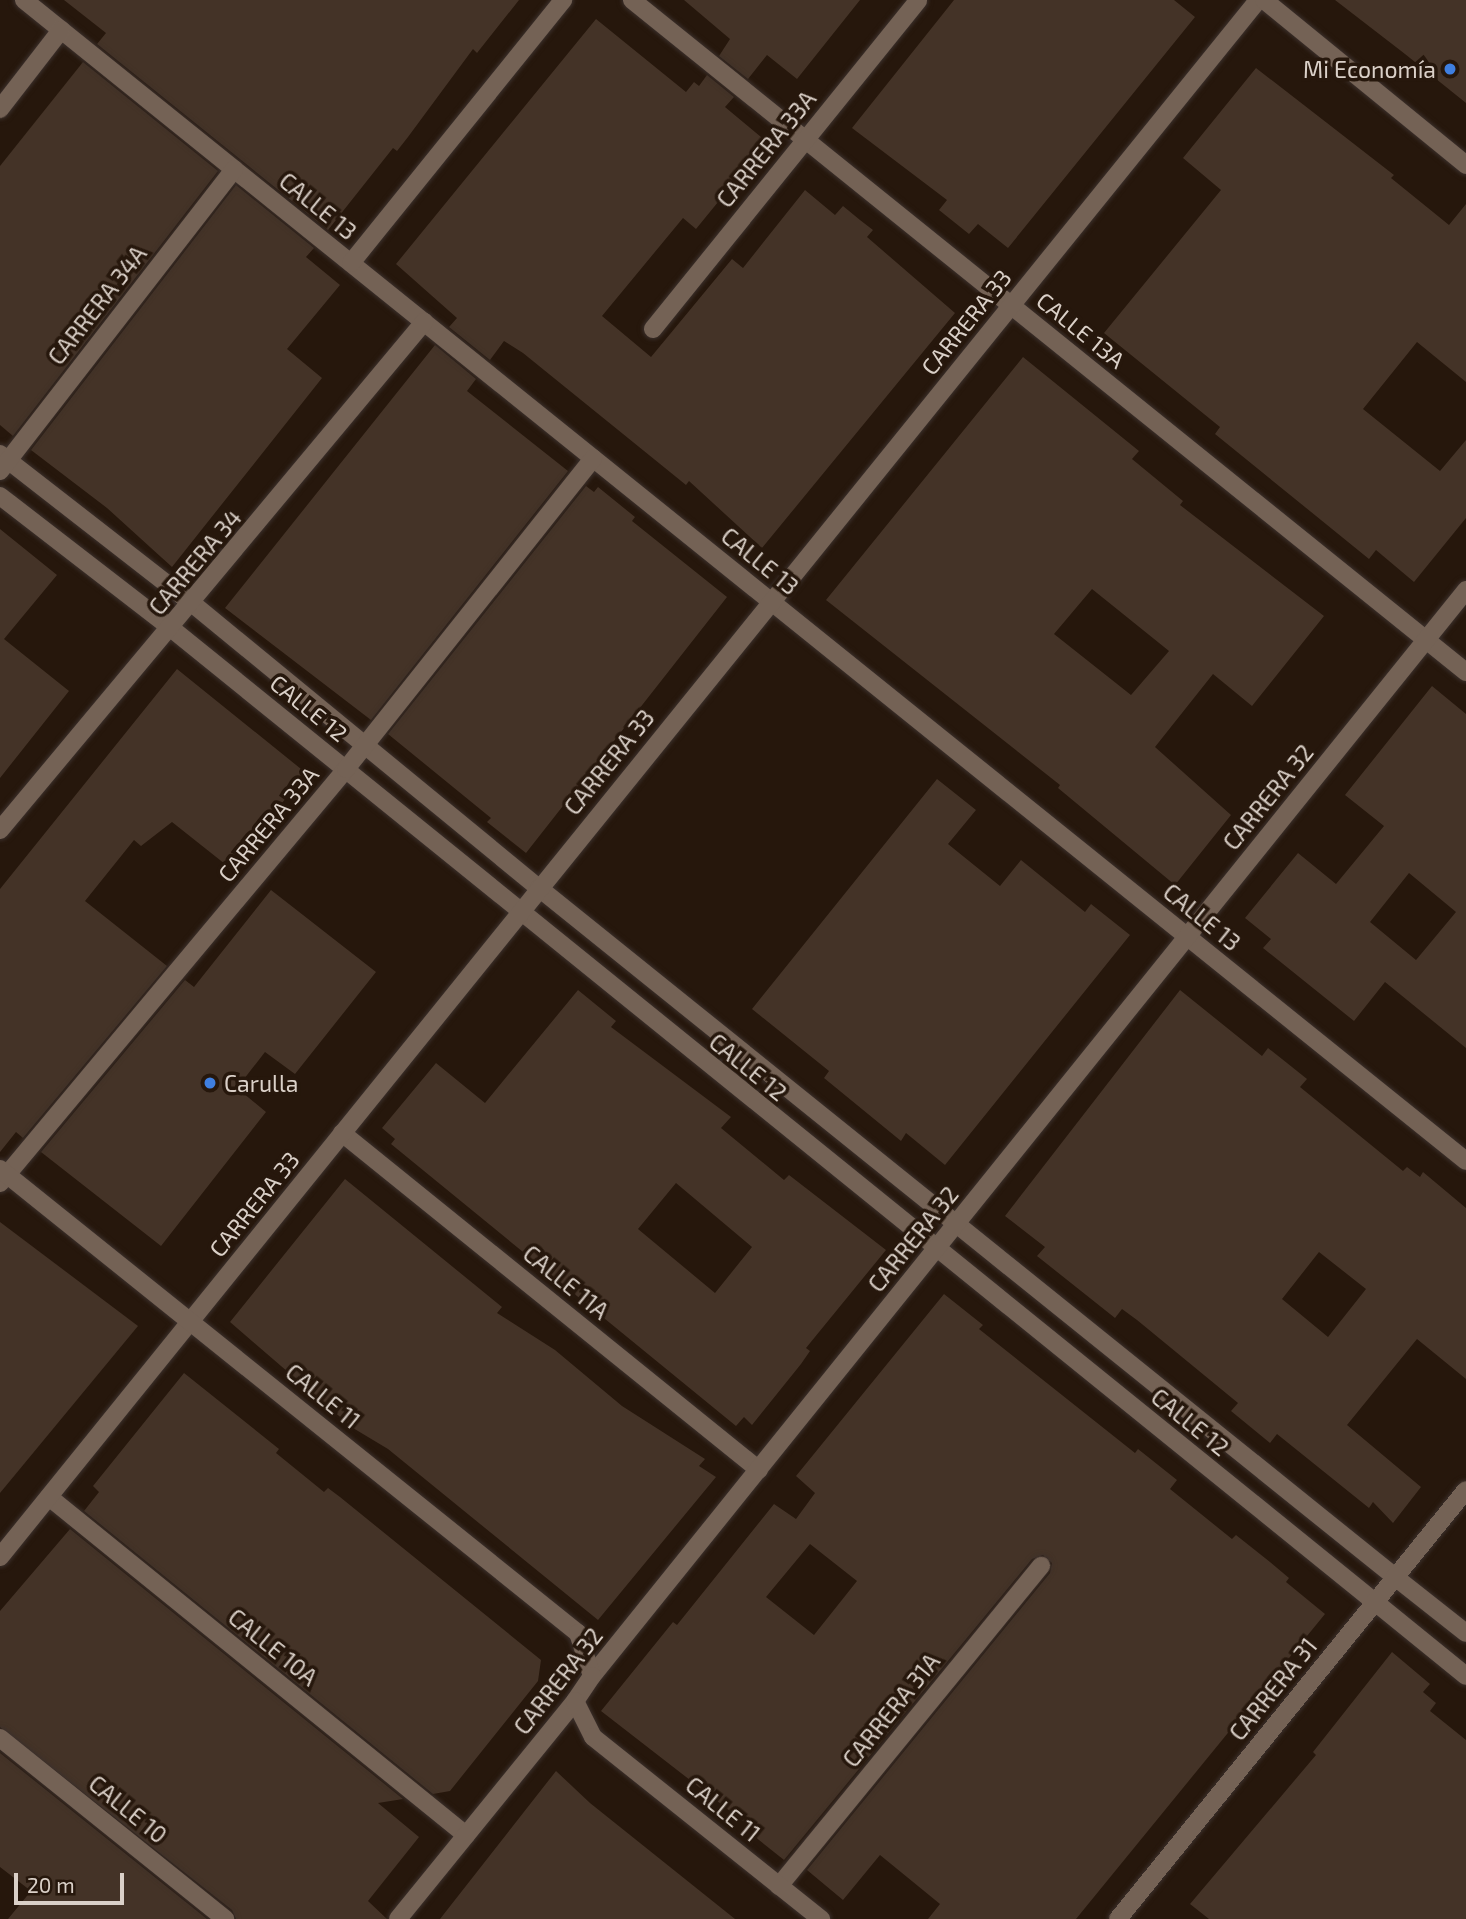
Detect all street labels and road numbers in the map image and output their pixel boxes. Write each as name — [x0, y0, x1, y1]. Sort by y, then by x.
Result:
street label: CARRERA 33A — [711, 85, 821, 213]
street label: CALLE 13 — [274, 167, 362, 245]
street label: CARRERA 34A — [42, 240, 152, 370]
street label: CARRERA 33 — [915, 264, 1017, 380]
street label: CALLE 13A — [1031, 286, 1131, 374]
street label: CARRERA 34 — [143, 504, 247, 620]
street label: CALLE 13 — [716, 522, 804, 600]
street label: CALLE 12 — [265, 669, 353, 747]
street label: CARRERA 33 — [558, 704, 660, 820]
street label: CARRERA 32 — [1217, 739, 1319, 855]
street label: CARRERA 33A — [212, 761, 324, 887]
street label: CALLE 13 — [1158, 878, 1246, 956]
street label: CALLE 12 — [704, 1028, 792, 1106]
street label: CARRERA 33 — [203, 1146, 305, 1262]
street label: CARRERA 32 — [862, 1181, 964, 1297]
street label: CALLE 11A — [518, 1239, 614, 1325]
street label: CALLE 11 — [280, 1358, 366, 1434]
street label: CALLE 12 — [1146, 1383, 1234, 1461]
street label: CALLE 10A — [223, 1603, 323, 1691]
street label: CARRERA 32 — [508, 1622, 608, 1740]
street label: CARRERA 31 — [1223, 1632, 1323, 1746]
street label: CARRERA 31A — [837, 1647, 945, 1773]
street label: CALLE 10 — [84, 1769, 172, 1849]
street label: CALLE 11 — [680, 1771, 766, 1847]

